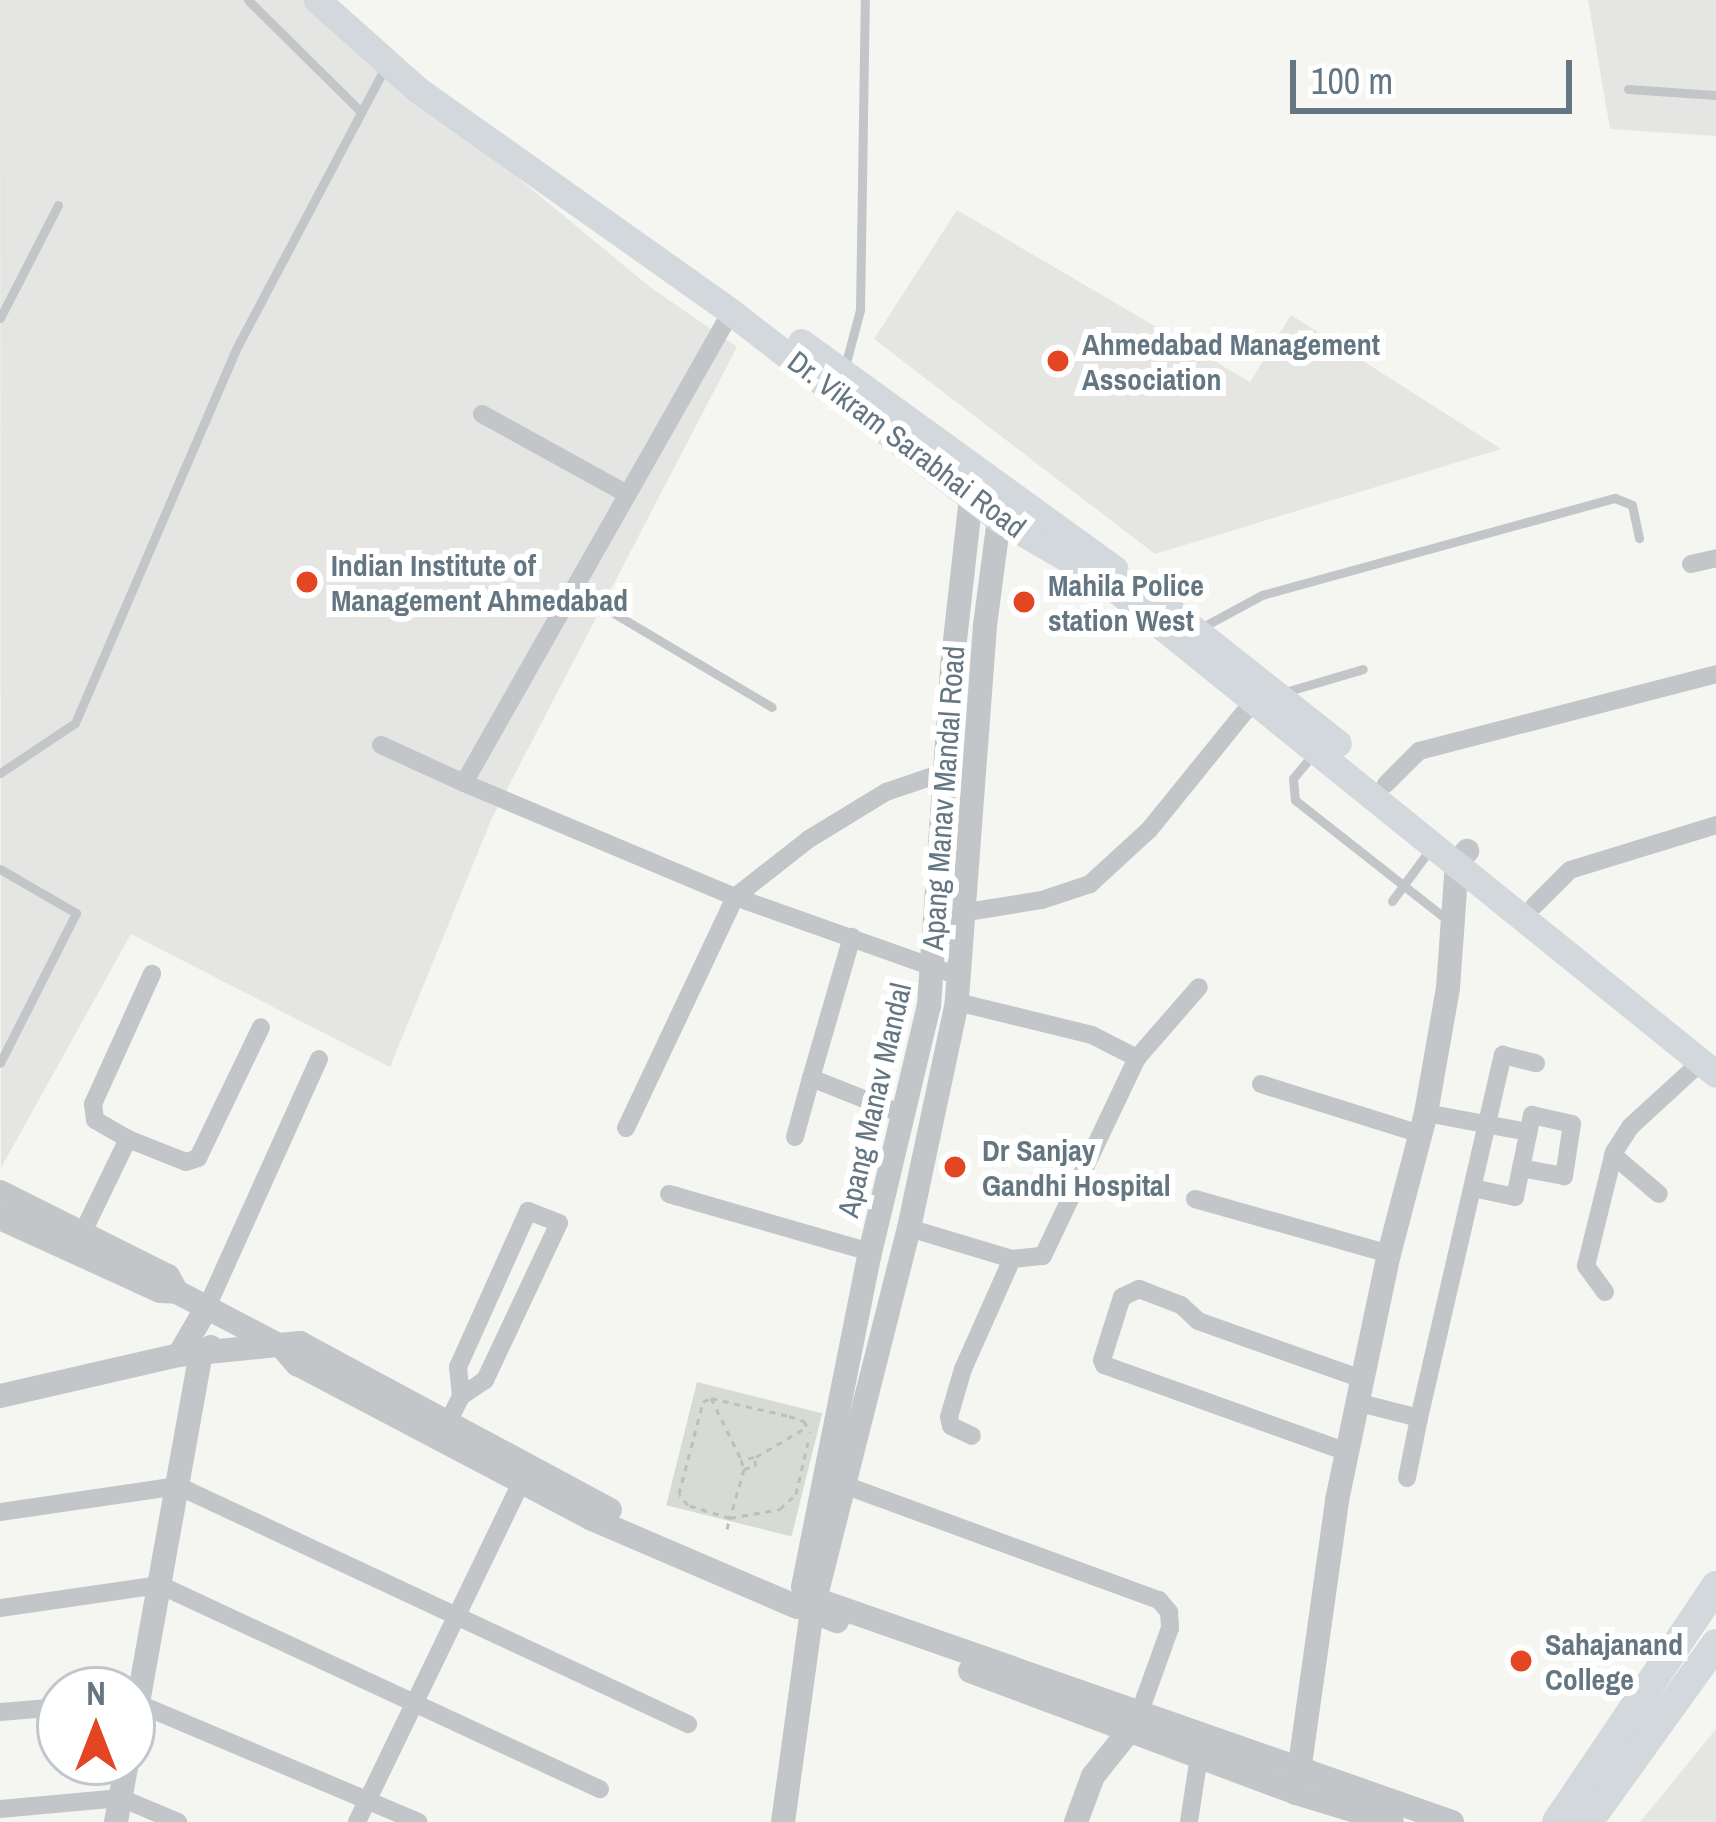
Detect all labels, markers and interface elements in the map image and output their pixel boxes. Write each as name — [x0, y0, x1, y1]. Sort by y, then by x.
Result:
scale bar — [1296, 36, 1578, 110]
text: 100 m — [1311, 57, 1393, 105]
place label: Ahmedabad Management Association — [1082, 326, 1380, 397]
street label: Dr. Vikram Sarabhai Road — [781, 343, 1033, 545]
marker: Ahmedabad Management Association — [1045, 348, 1071, 374]
place label: Indian Institute of Management Ahmedabad — [331, 547, 629, 618]
place label: Mahila Police station West — [1048, 567, 1204, 638]
marker: Indian Institute of Management Ahmedabad — [294, 569, 320, 595]
marker: Mahila Police station West — [1011, 589, 1037, 615]
street label: Apang Manav Mandal Road — [914, 645, 972, 951]
street label: Apang Manav Mandal — [830, 979, 918, 1221]
place label: Dr Sanjay Gandhi Hospital — [982, 1132, 1171, 1202]
marker: Dr Sanjay Gandhi Hospital — [939, 1151, 971, 1183]
place label: Sahajanand College — [1545, 1626, 1683, 1696]
marker: Sahajanand College — [1508, 1648, 1534, 1674]
north arrow — [36, 1666, 156, 1786]
text: N — [86, 1671, 106, 1715]

